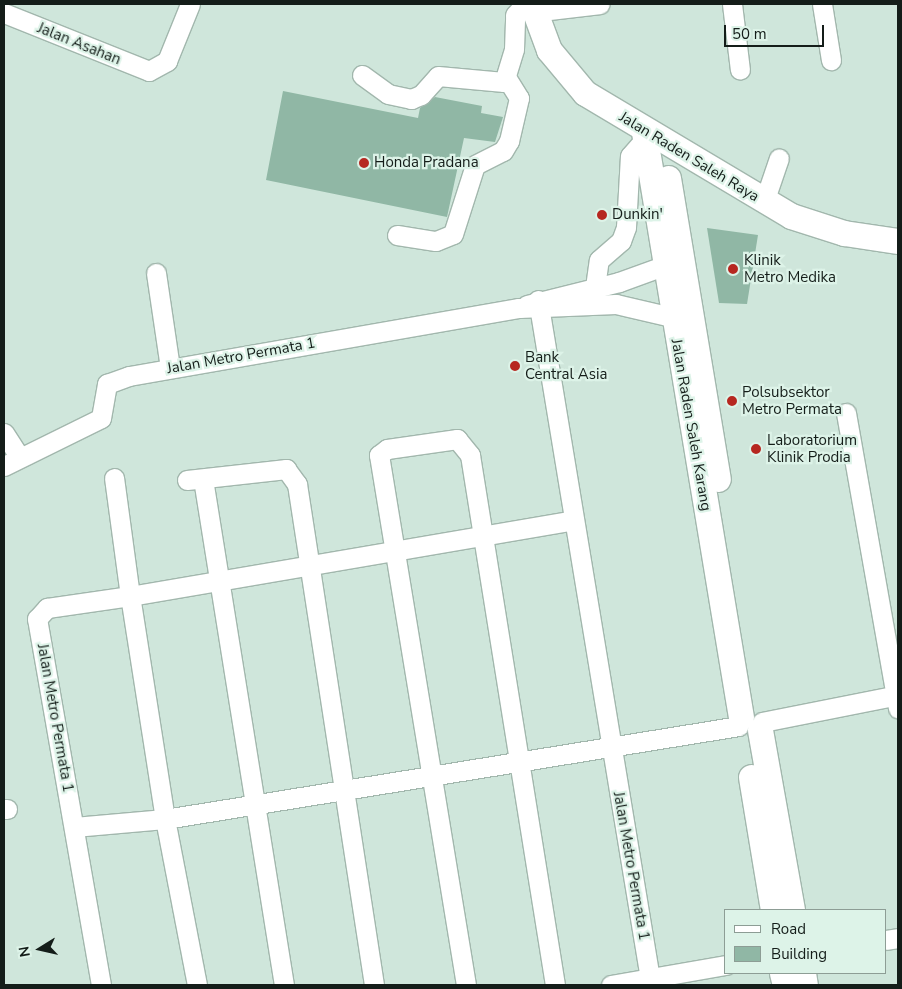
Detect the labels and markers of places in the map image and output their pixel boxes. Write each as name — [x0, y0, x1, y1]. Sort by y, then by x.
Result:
place label: Honda Pradana — [374, 154, 479, 172]
marker: Honda Pradana — [358, 157, 370, 169]
place label: Dunkin' — [612, 206, 663, 224]
marker: Dunkin' — [596, 209, 608, 221]
place label: Klinik Metro Medika — [744, 251, 836, 286]
marker: Klinik Metro Medika — [726, 262, 740, 276]
place label: Bank Central Asia — [525, 348, 607, 383]
marker: Bank Central Asia — [509, 360, 521, 372]
place label: Polsubsektor Metro Permata — [742, 383, 842, 418]
marker: Polsubsektor Metro Permata — [726, 395, 738, 407]
place label: Laboratorium Klinik Prodia — [767, 431, 857, 466]
marker: Laboratorium Klinik Prodia — [749, 442, 763, 456]

